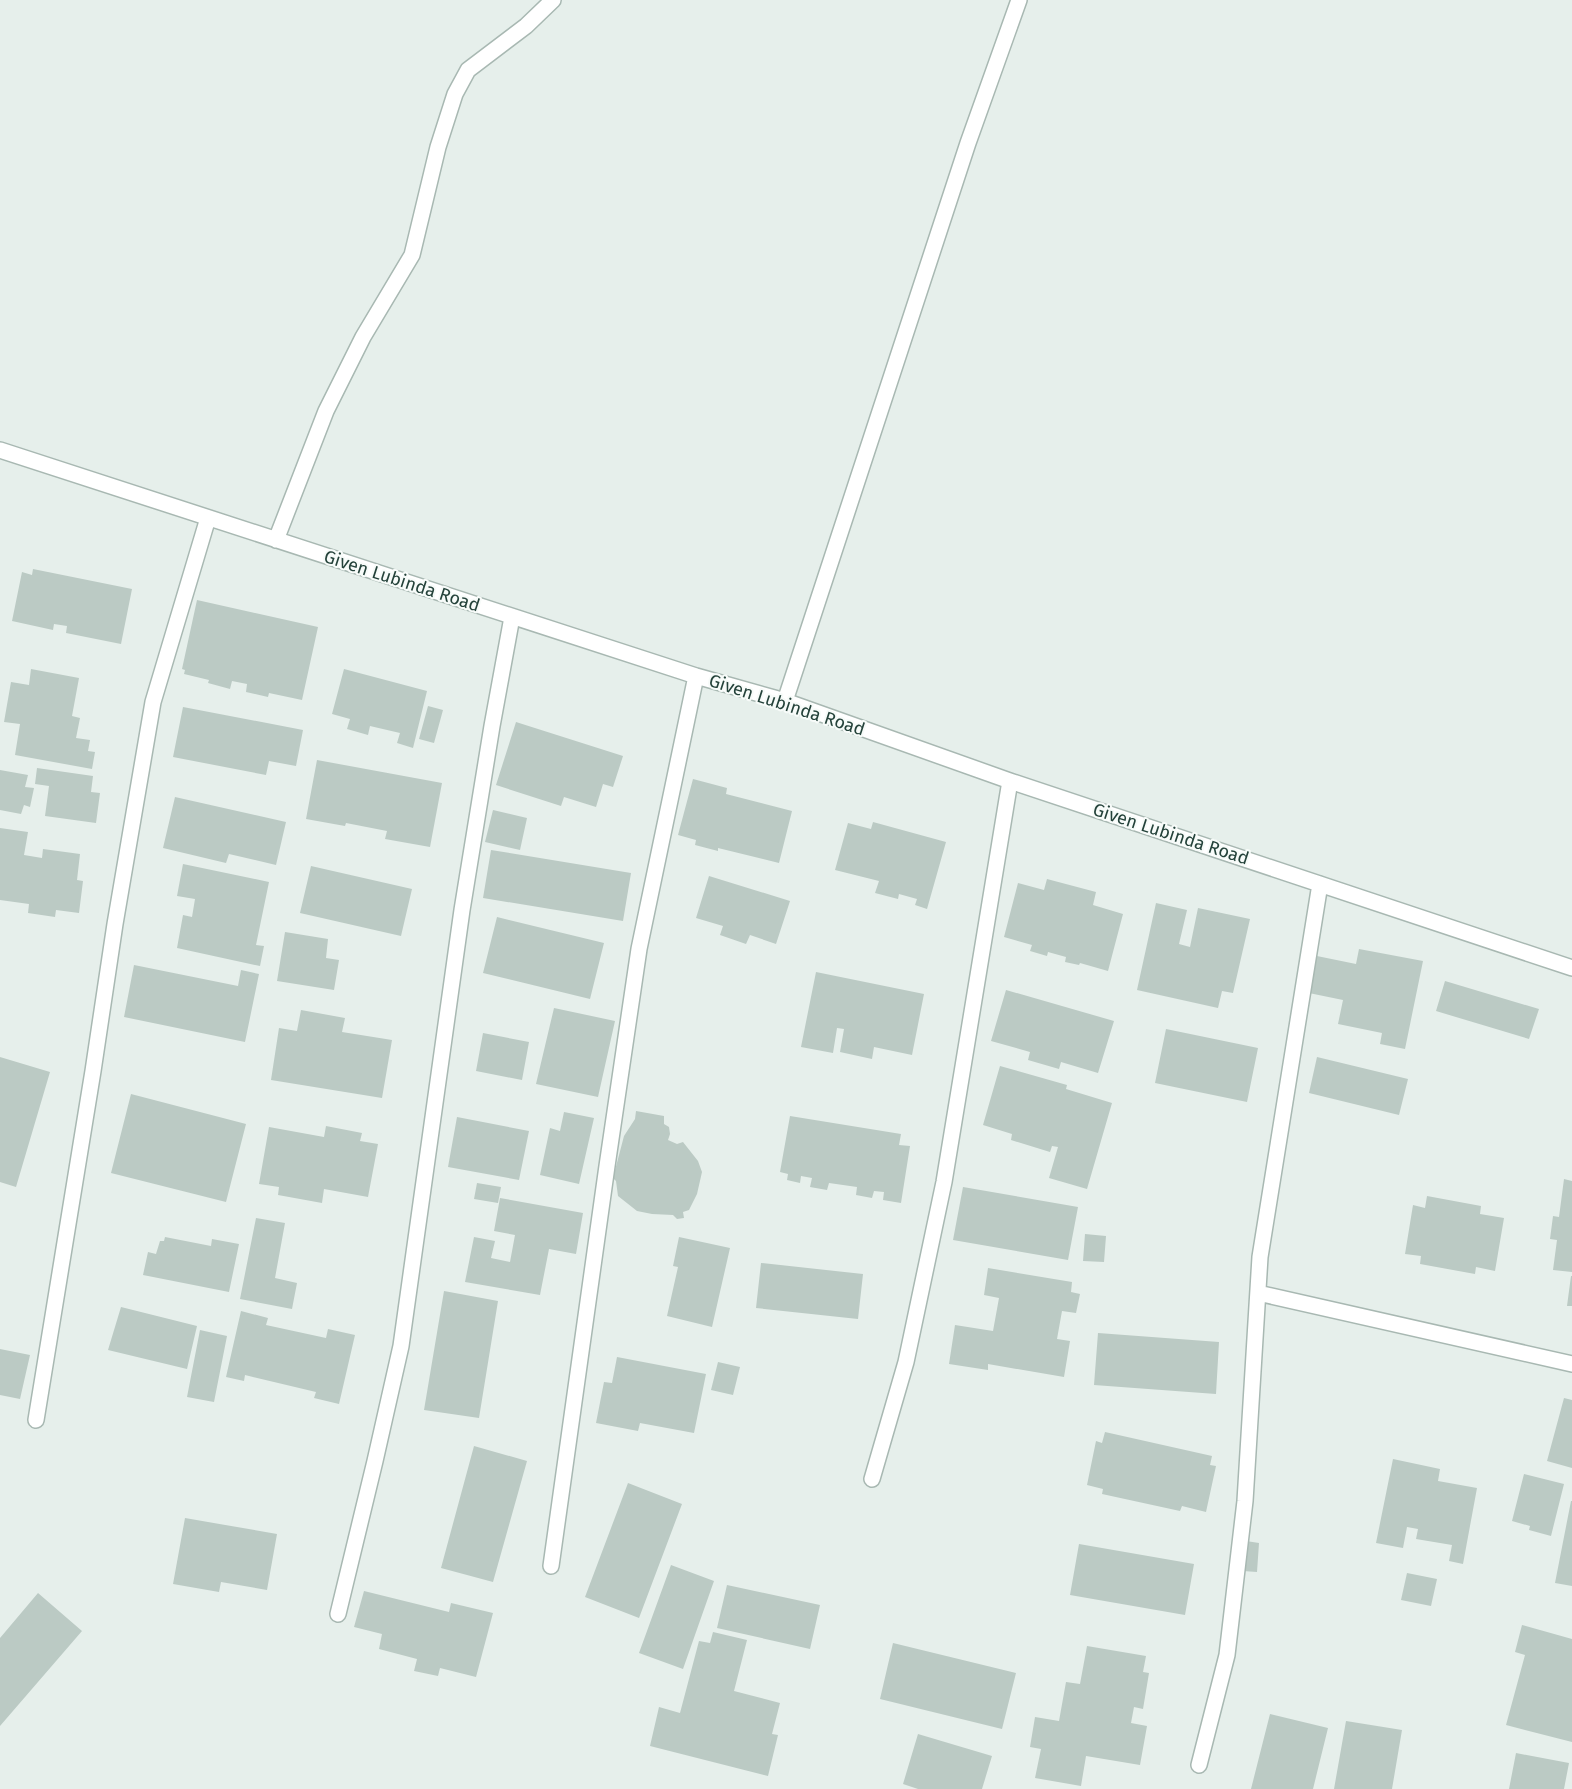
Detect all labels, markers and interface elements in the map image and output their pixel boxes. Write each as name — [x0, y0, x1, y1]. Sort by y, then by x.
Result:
street label: Given Lubinda Road — [321, 545, 483, 617]
street label: Given Lubinda Road — [706, 669, 868, 741]
street label: Given Lubinda Road — [1090, 798, 1252, 870]

